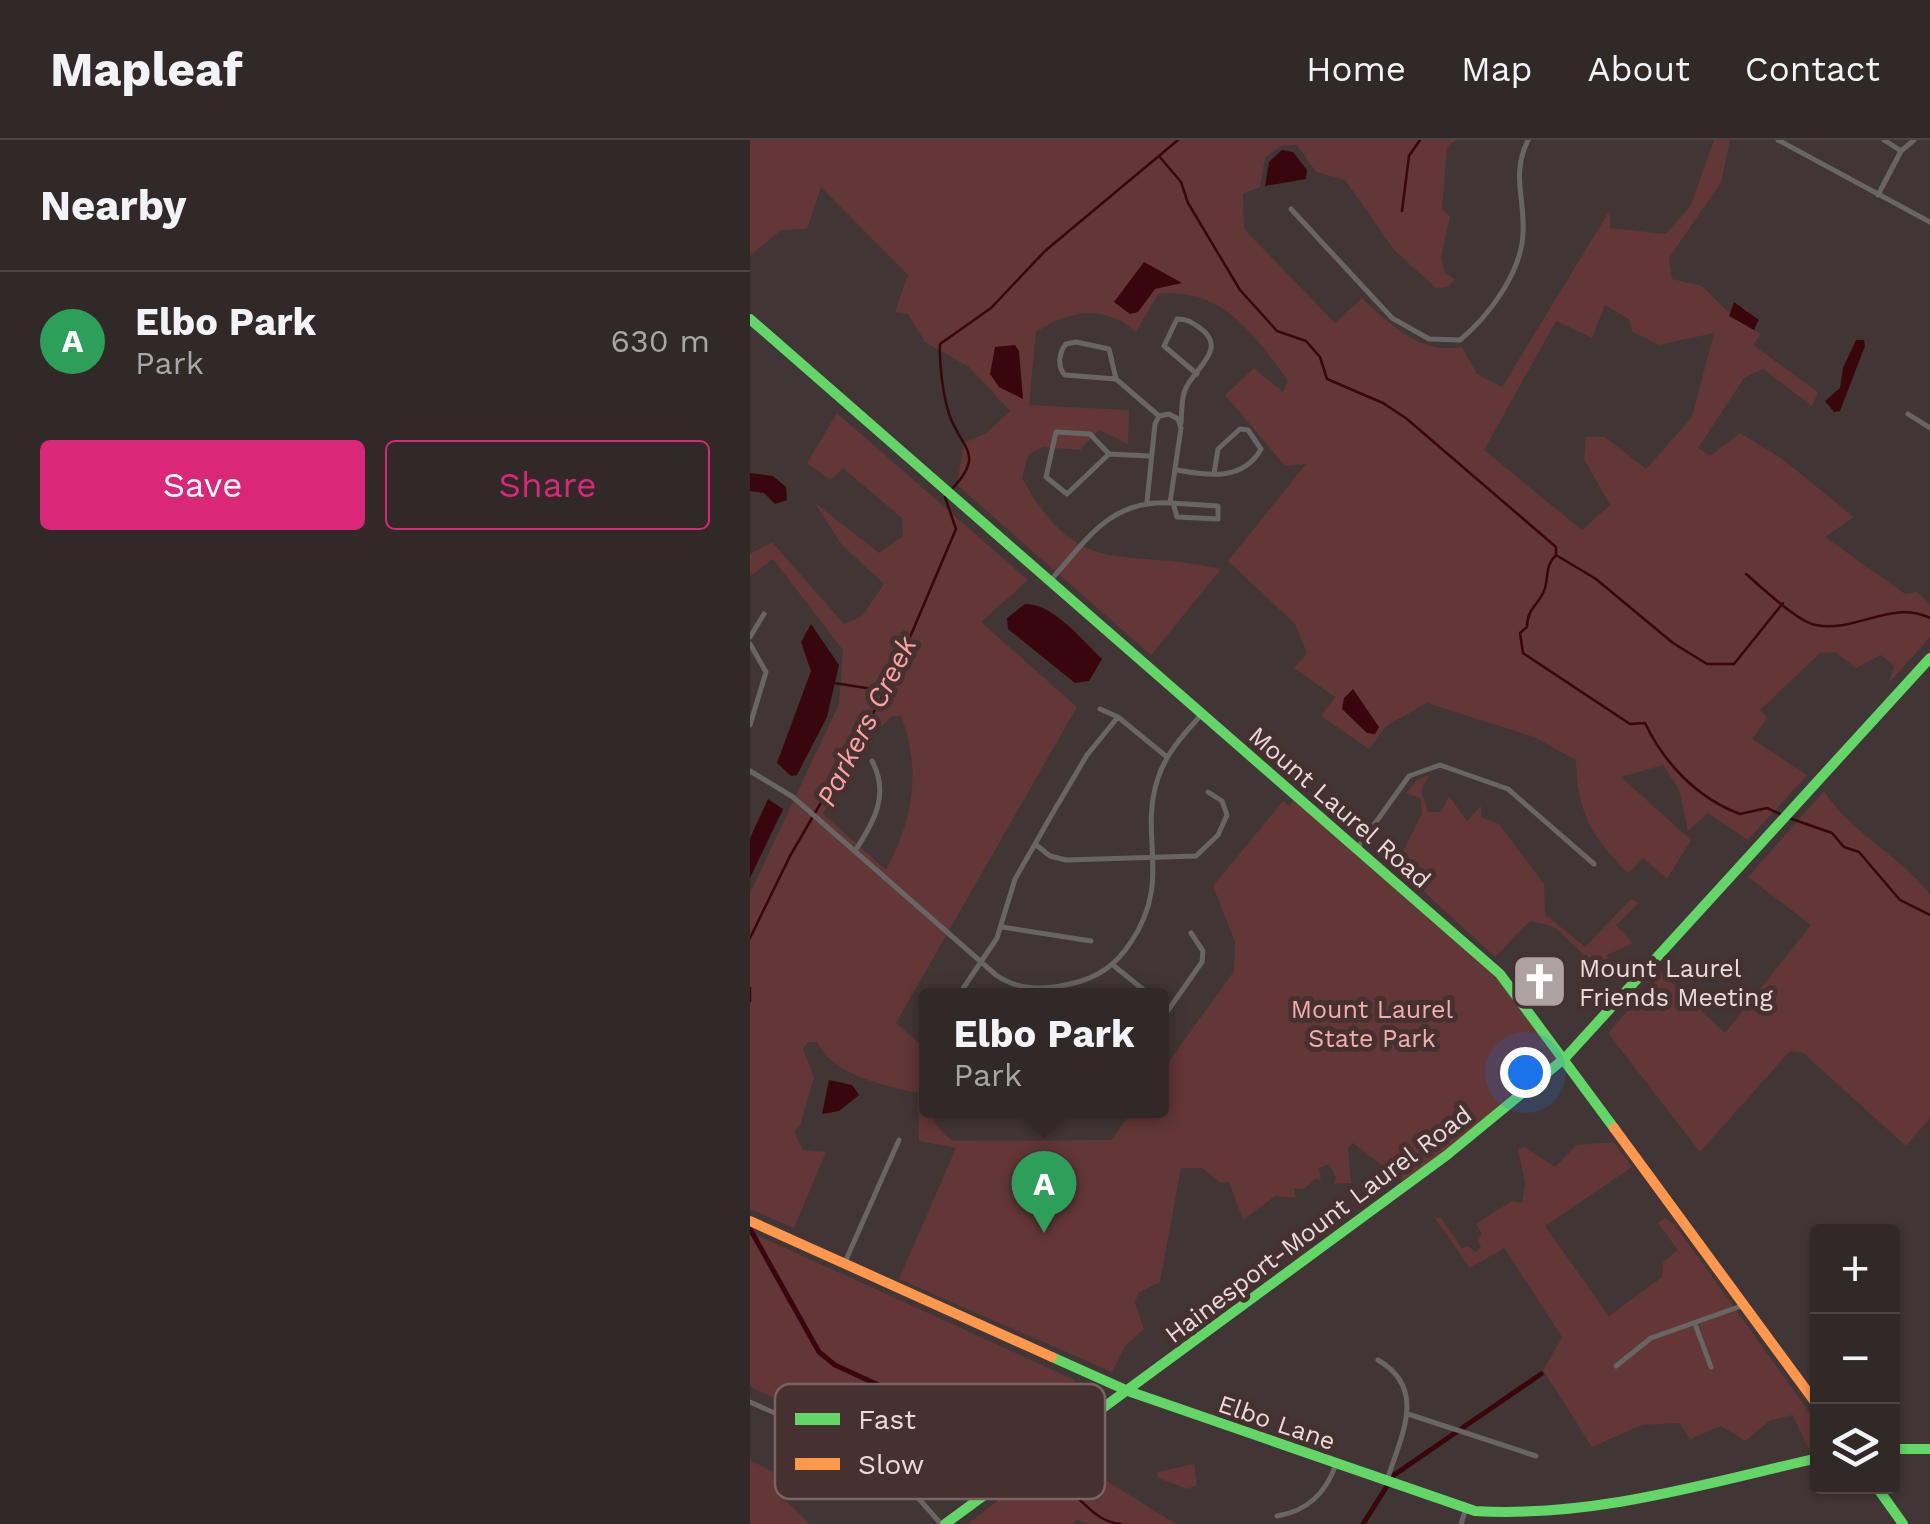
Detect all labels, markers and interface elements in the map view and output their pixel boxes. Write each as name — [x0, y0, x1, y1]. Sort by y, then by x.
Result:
text: Mapleaf — [50, 41, 243, 98]
text: Home — [1306, 48, 1406, 90]
text: Map — [1461, 48, 1533, 90]
text: About — [1588, 48, 1690, 90]
text: Contact — [1745, 48, 1880, 90]
text: Nearby — [40, 181, 187, 230]
text: Elbo Park — [135, 300, 316, 344]
text: A — [62, 322, 83, 360]
text: 630 m — [611, 322, 710, 360]
text: Park — [135, 344, 204, 382]
button: Save — [40, 440, 365, 530]
button: Share — [385, 440, 710, 530]
water label: Parkers Creek — [810, 630, 924, 812]
street label: Mount Laurel Road — [1243, 721, 1436, 894]
church icon: Mount Laurel Friends Meeting — [1510, 952, 1570, 1012]
place label: Mount Laurel Friends Meeting — [1579, 954, 1774, 1012]
popup — [919, 988, 1169, 1118]
park label: Mount Laurel State Park — [1291, 995, 1453, 1053]
text: Elbo Park — [953, 1012, 1135, 1056]
your location — [1500, 1047, 1551, 1098]
text: Park — [953, 1056, 1022, 1094]
street label: Hainesport-Mount Laurel Road — [1159, 1100, 1477, 1349]
pin: A — [1012, 1150, 1076, 1233]
map controls — [1810, 1224, 1900, 1494]
button: + — [1810, 1224, 1900, 1314]
button: − — [1810, 1314, 1900, 1404]
legend — [775, 1384, 1105, 1499]
street label: Elbo Lane — [1215, 1389, 1339, 1456]
text: Fast — [858, 1403, 916, 1436]
button: layers — [1810, 1404, 1900, 1494]
text: Slow — [858, 1448, 924, 1481]

